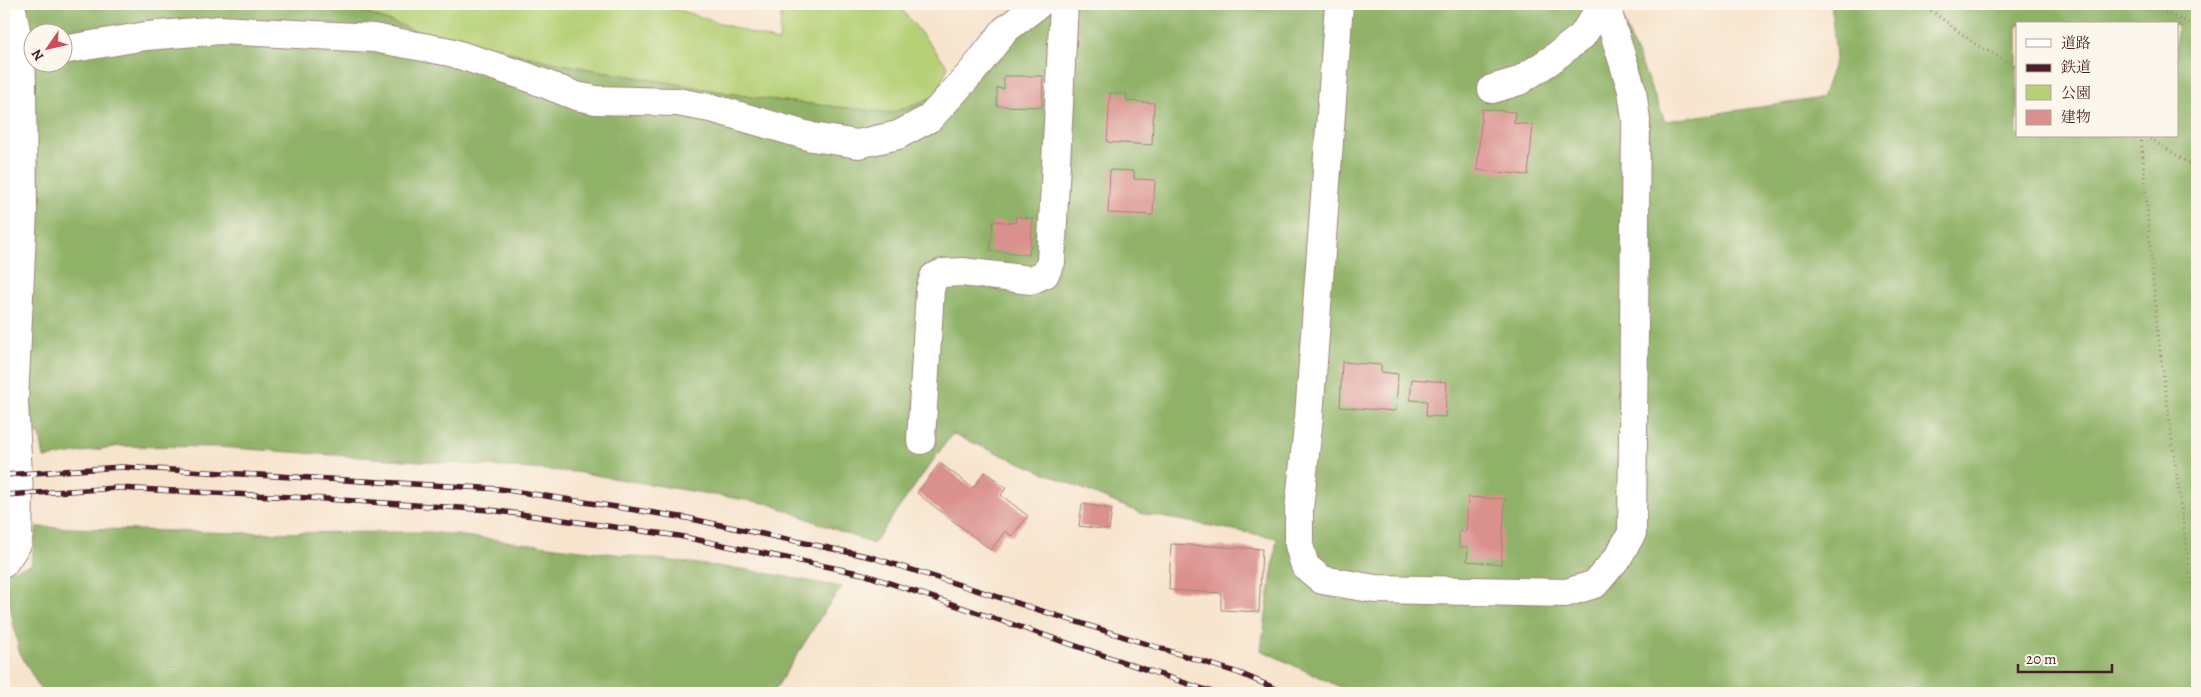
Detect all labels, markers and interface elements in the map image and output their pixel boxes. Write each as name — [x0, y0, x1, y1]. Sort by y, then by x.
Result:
north arrow — [22, 22, 72, 72]
legend — [2016, 22, 2178, 138]
text: 道路 — [2061, 33, 2091, 53]
text: N — [27, 45, 48, 65]
text: 鉄道 — [2061, 57, 2091, 77]
text: 公園 — [2061, 83, 2091, 103]
text: 建物 — [2061, 107, 2091, 127]
scale bar — [2018, 642, 2112, 674]
text: 20 m — [2026, 649, 2057, 669]

